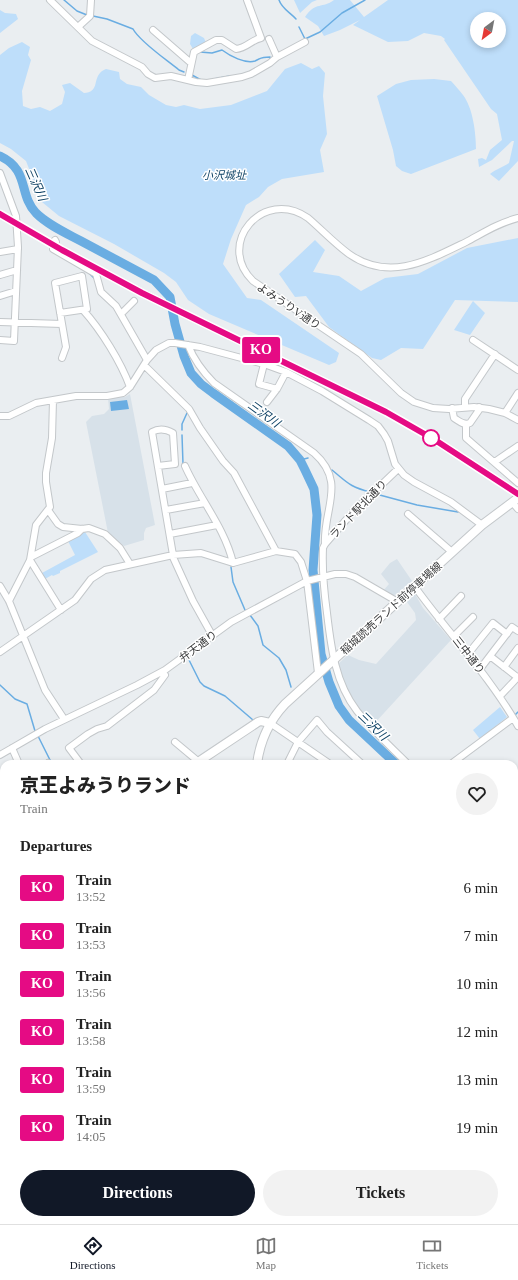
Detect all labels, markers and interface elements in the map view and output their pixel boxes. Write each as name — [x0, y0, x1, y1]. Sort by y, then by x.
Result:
north arrow — [470, 12, 506, 48]
map controls — [470, 12, 506, 48]
water label: 三沢川 — [22, 165, 51, 205]
park label: 小沢城址 — [202, 169, 247, 181]
street label: よみうりV通り — [255, 280, 323, 332]
line badge: KO — [243, 337, 279, 363]
text: KO — [250, 342, 272, 357]
water label: 三沢川 — [245, 398, 284, 431]
unlabelled marker — [422, 429, 440, 447]
street label: ランド駅北通り — [327, 477, 389, 541]
street label: 稲城読売ランド前停車場線 — [338, 559, 444, 657]
street label: 弁天通り — [177, 628, 219, 664]
street label: 三中通り — [451, 634, 487, 676]
water label: 三沢川 — [355, 708, 392, 745]
button: heart — [456, 773, 498, 815]
text: 京王よみうりランド — [20, 775, 191, 796]
text: Train — [20, 801, 48, 816]
text: Departures — [20, 838, 92, 854]
text: Train — [76, 872, 112, 888]
text: KO — [31, 880, 53, 895]
text: 6 min — [463, 880, 498, 896]
text: 13:52 — [76, 889, 106, 904]
text: Train — [76, 920, 112, 936]
text: KO — [31, 928, 53, 943]
text: 7 min — [463, 928, 498, 944]
text: 13:53 — [76, 937, 106, 952]
text: Train — [76, 968, 112, 984]
text: KO — [31, 976, 53, 991]
text: 10 min — [456, 976, 498, 992]
text: 13:56 — [76, 985, 106, 1000]
text: Train — [76, 1016, 112, 1032]
text: KO — [31, 1024, 53, 1039]
text: 12 min — [456, 1024, 498, 1040]
text: 13:58 — [76, 1033, 106, 1048]
text: Train — [76, 1064, 112, 1080]
text: KO — [31, 1072, 53, 1087]
text: 13 min — [456, 1072, 498, 1088]
text: 13:59 — [76, 1081, 106, 1096]
text: Train — [76, 1112, 112, 1128]
text: KO — [31, 1120, 53, 1135]
text: 19 min — [456, 1120, 498, 1136]
text: 14:05 — [76, 1129, 106, 1144]
button: Directions — [20, 1170, 255, 1216]
button: Tickets — [263, 1170, 498, 1216]
tab: Directions — [70, 1235, 116, 1271]
tab: Map — [255, 1235, 277, 1271]
tab: Tickets — [416, 1235, 448, 1271]

